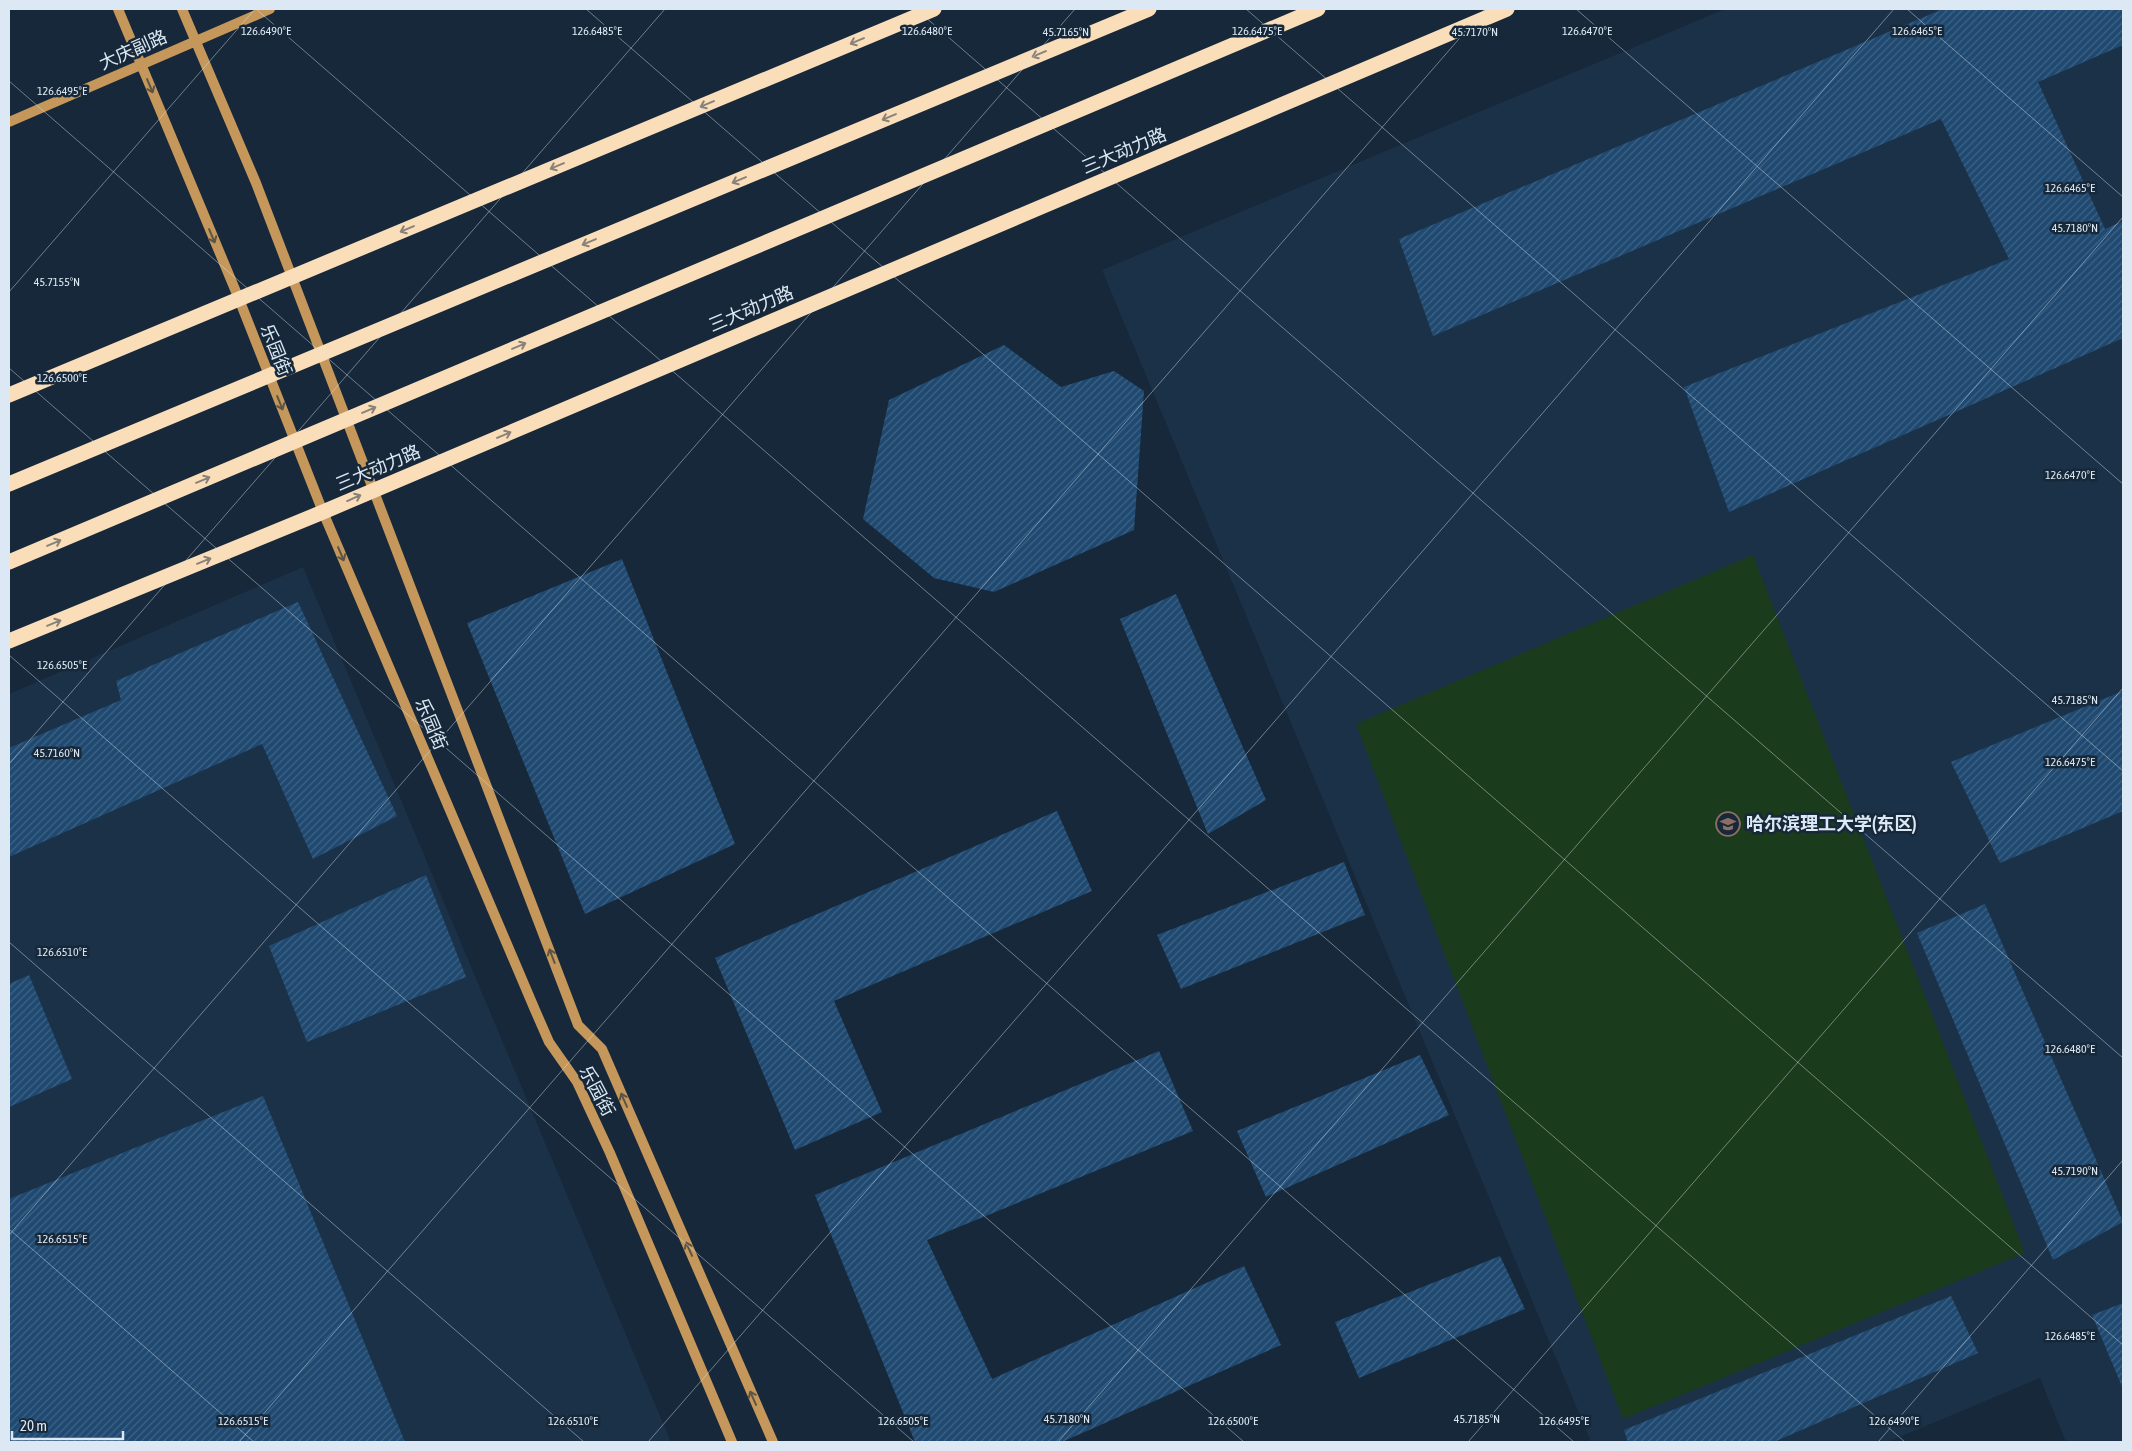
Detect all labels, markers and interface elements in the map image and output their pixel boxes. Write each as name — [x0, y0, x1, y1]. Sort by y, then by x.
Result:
text: 126.6490°E — [241, 24, 291, 38]
text: 126.6485°E — [572, 24, 622, 38]
text: 126.6480°E — [902, 24, 952, 38]
text: 126.6475°E — [1232, 24, 1282, 38]
text: 126.6470°E — [1562, 24, 1612, 38]
text: 126.6465°E — [1892, 24, 1942, 38]
street label: 大庆副路 — [96, 25, 170, 74]
text: 45.7165°N — [1043, 25, 1089, 39]
text: 45.7170°N — [1452, 25, 1498, 39]
one-way arrow — [850, 37, 865, 46]
one-way arrow — [1032, 50, 1047, 60]
one-way arrow — [146, 78, 155, 93]
text: 126.6495°E — [37, 84, 87, 98]
one-way arrow — [700, 99, 715, 109]
one-way arrow — [882, 113, 897, 122]
street label: 三大动力路 — [1078, 123, 1169, 178]
one-way arrow — [550, 162, 565, 172]
one-way arrow — [732, 175, 747, 185]
text: 126.6465°E — [2045, 181, 2095, 195]
text: 45.7180°N — [2052, 221, 2098, 235]
one-way arrow — [400, 224, 415, 234]
one-way arrow — [208, 228, 218, 243]
one-way arrow — [582, 238, 597, 247]
text: 45.7155°N — [34, 275, 80, 289]
street label: 三大动力路 — [705, 281, 796, 336]
street label: 乐园街 — [257, 321, 296, 379]
one-way arrow — [511, 341, 526, 351]
text: 126.6500°E — [37, 371, 87, 385]
one-way arrow — [275, 395, 285, 410]
one-way arrow — [361, 404, 376, 414]
one-way arrow — [496, 429, 511, 439]
street label: 三大动力路 — [332, 440, 423, 495]
text: 126.6470°E — [2045, 468, 2095, 482]
one-way arrow — [195, 474, 210, 484]
one-way arrow — [346, 493, 361, 503]
one-way arrow — [46, 538, 61, 547]
one-way arrow — [336, 546, 346, 561]
one-way arrow — [196, 556, 211, 565]
one-way arrow — [46, 617, 61, 627]
text: 126.6505°E — [37, 658, 87, 672]
text: 45.7185°N — [2052, 693, 2098, 707]
street label: 乐园街 — [411, 695, 452, 753]
text: 45.7160°N — [34, 746, 80, 760]
text: 126.6475°E — [2045, 755, 2095, 769]
school or university icon: 哈尔滨理工大学(东区) — [1715, 811, 1741, 837]
place label: 哈尔滨理工大学(东区) — [1746, 813, 1917, 834]
text: 126.6510°E — [37, 945, 87, 959]
one-way arrow — [547, 949, 556, 964]
text: 126.6480°E — [2045, 1042, 2095, 1056]
street label: 乐园街 — [575, 1062, 619, 1120]
one-way arrow — [618, 1093, 628, 1108]
text: 45.7190°N — [2052, 1164, 2098, 1178]
text: 126.6515°E — [37, 1232, 87, 1246]
one-way arrow — [683, 1242, 693, 1257]
text: 126.6485°E — [2045, 1329, 2095, 1343]
one-way arrow — [748, 1391, 758, 1406]
scale bar — [12, 1408, 124, 1440]
text: 45.7180°N — [1044, 1412, 1090, 1426]
text: 45.7185°N — [1454, 1412, 1500, 1426]
text: 126.6515°E — [218, 1414, 268, 1428]
text: 126.6510°E — [548, 1414, 598, 1428]
text: 126.6505°E — [878, 1414, 928, 1428]
text: 126.6500°E — [1208, 1414, 1258, 1428]
text: 126.6495°E — [1539, 1414, 1589, 1428]
text: 126.6490°E — [1869, 1414, 1919, 1428]
text: 20 m — [20, 1417, 47, 1434]

